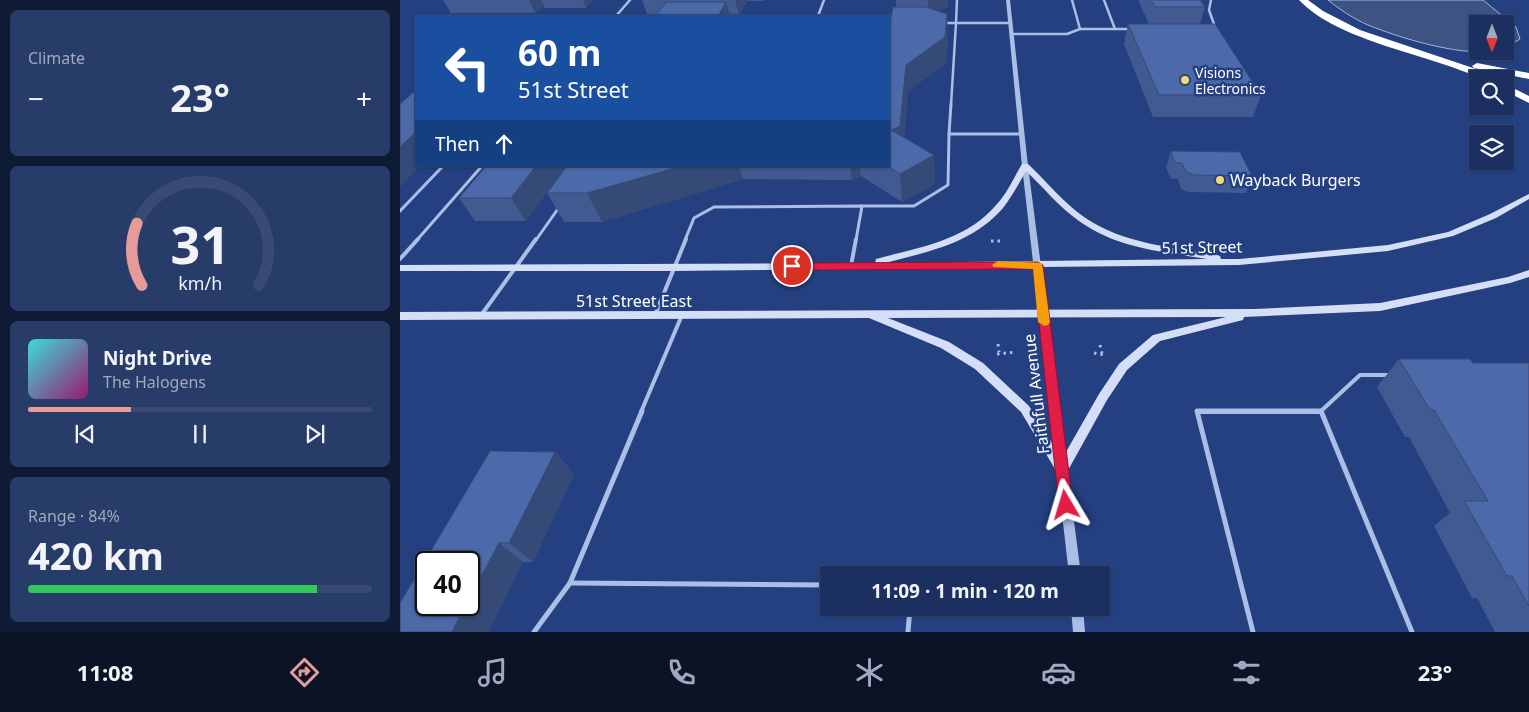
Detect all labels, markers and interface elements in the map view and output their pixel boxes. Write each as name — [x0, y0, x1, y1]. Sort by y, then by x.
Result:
north arrow — [1469, 15, 1514, 60]
map controls — [1469, 15, 1514, 170]
text: 60 m — [518, 29, 601, 76]
icon: left — [435, 35, 500, 100]
text: Climate — [28, 47, 85, 69]
place label: Visions Electronics — [1195, 63, 1266, 98]
button: search — [1469, 70, 1514, 115]
text: 23° — [170, 71, 230, 123]
text: 51st Street — [518, 74, 629, 104]
marker: Visions Electronics — [1179, 74, 1191, 86]
text: − — [28, 79, 44, 117]
text: + — [356, 79, 372, 117]
button: layers — [1469, 125, 1514, 170]
icon: ahead — [490, 130, 518, 158]
text: Then — [435, 131, 480, 157]
place label: Wayback Burgers — [1230, 169, 1361, 191]
marker: Wayback Burgers — [1214, 174, 1226, 186]
text: 31 — [170, 208, 230, 279]
street label: 51st Street — [1162, 235, 1243, 259]
pin — [771, 245, 813, 287]
icon: arrive — [778, 252, 806, 280]
text: km/h — [178, 271, 222, 295]
street label: 51st Street East — [576, 290, 692, 312]
street label: Faithfull Avenue — [1018, 333, 1054, 455]
text: Night Drive — [103, 345, 212, 371]
text: The Halogens — [103, 371, 206, 393]
icon: previous — [71, 420, 99, 448]
icon: pause — [186, 420, 214, 448]
icon: next — [301, 420, 329, 448]
position arrow — [1039, 478, 1091, 530]
text: Range · 84% — [28, 505, 120, 527]
text: 420 km — [28, 529, 164, 581]
speed limit sign: 40 — [415, 551, 480, 616]
text: 11:09 · 1 min · 120 m — [871, 578, 1059, 604]
icon: directions — [287, 655, 322, 690]
icon: music — [475, 655, 510, 690]
icon: phone — [664, 655, 699, 690]
icon: climate — [852, 655, 887, 690]
icon: car — [1041, 655, 1076, 690]
icon: filters — [1229, 655, 1264, 690]
text: 11:08 — [77, 657, 133, 687]
text: 23° — [1418, 657, 1452, 687]

